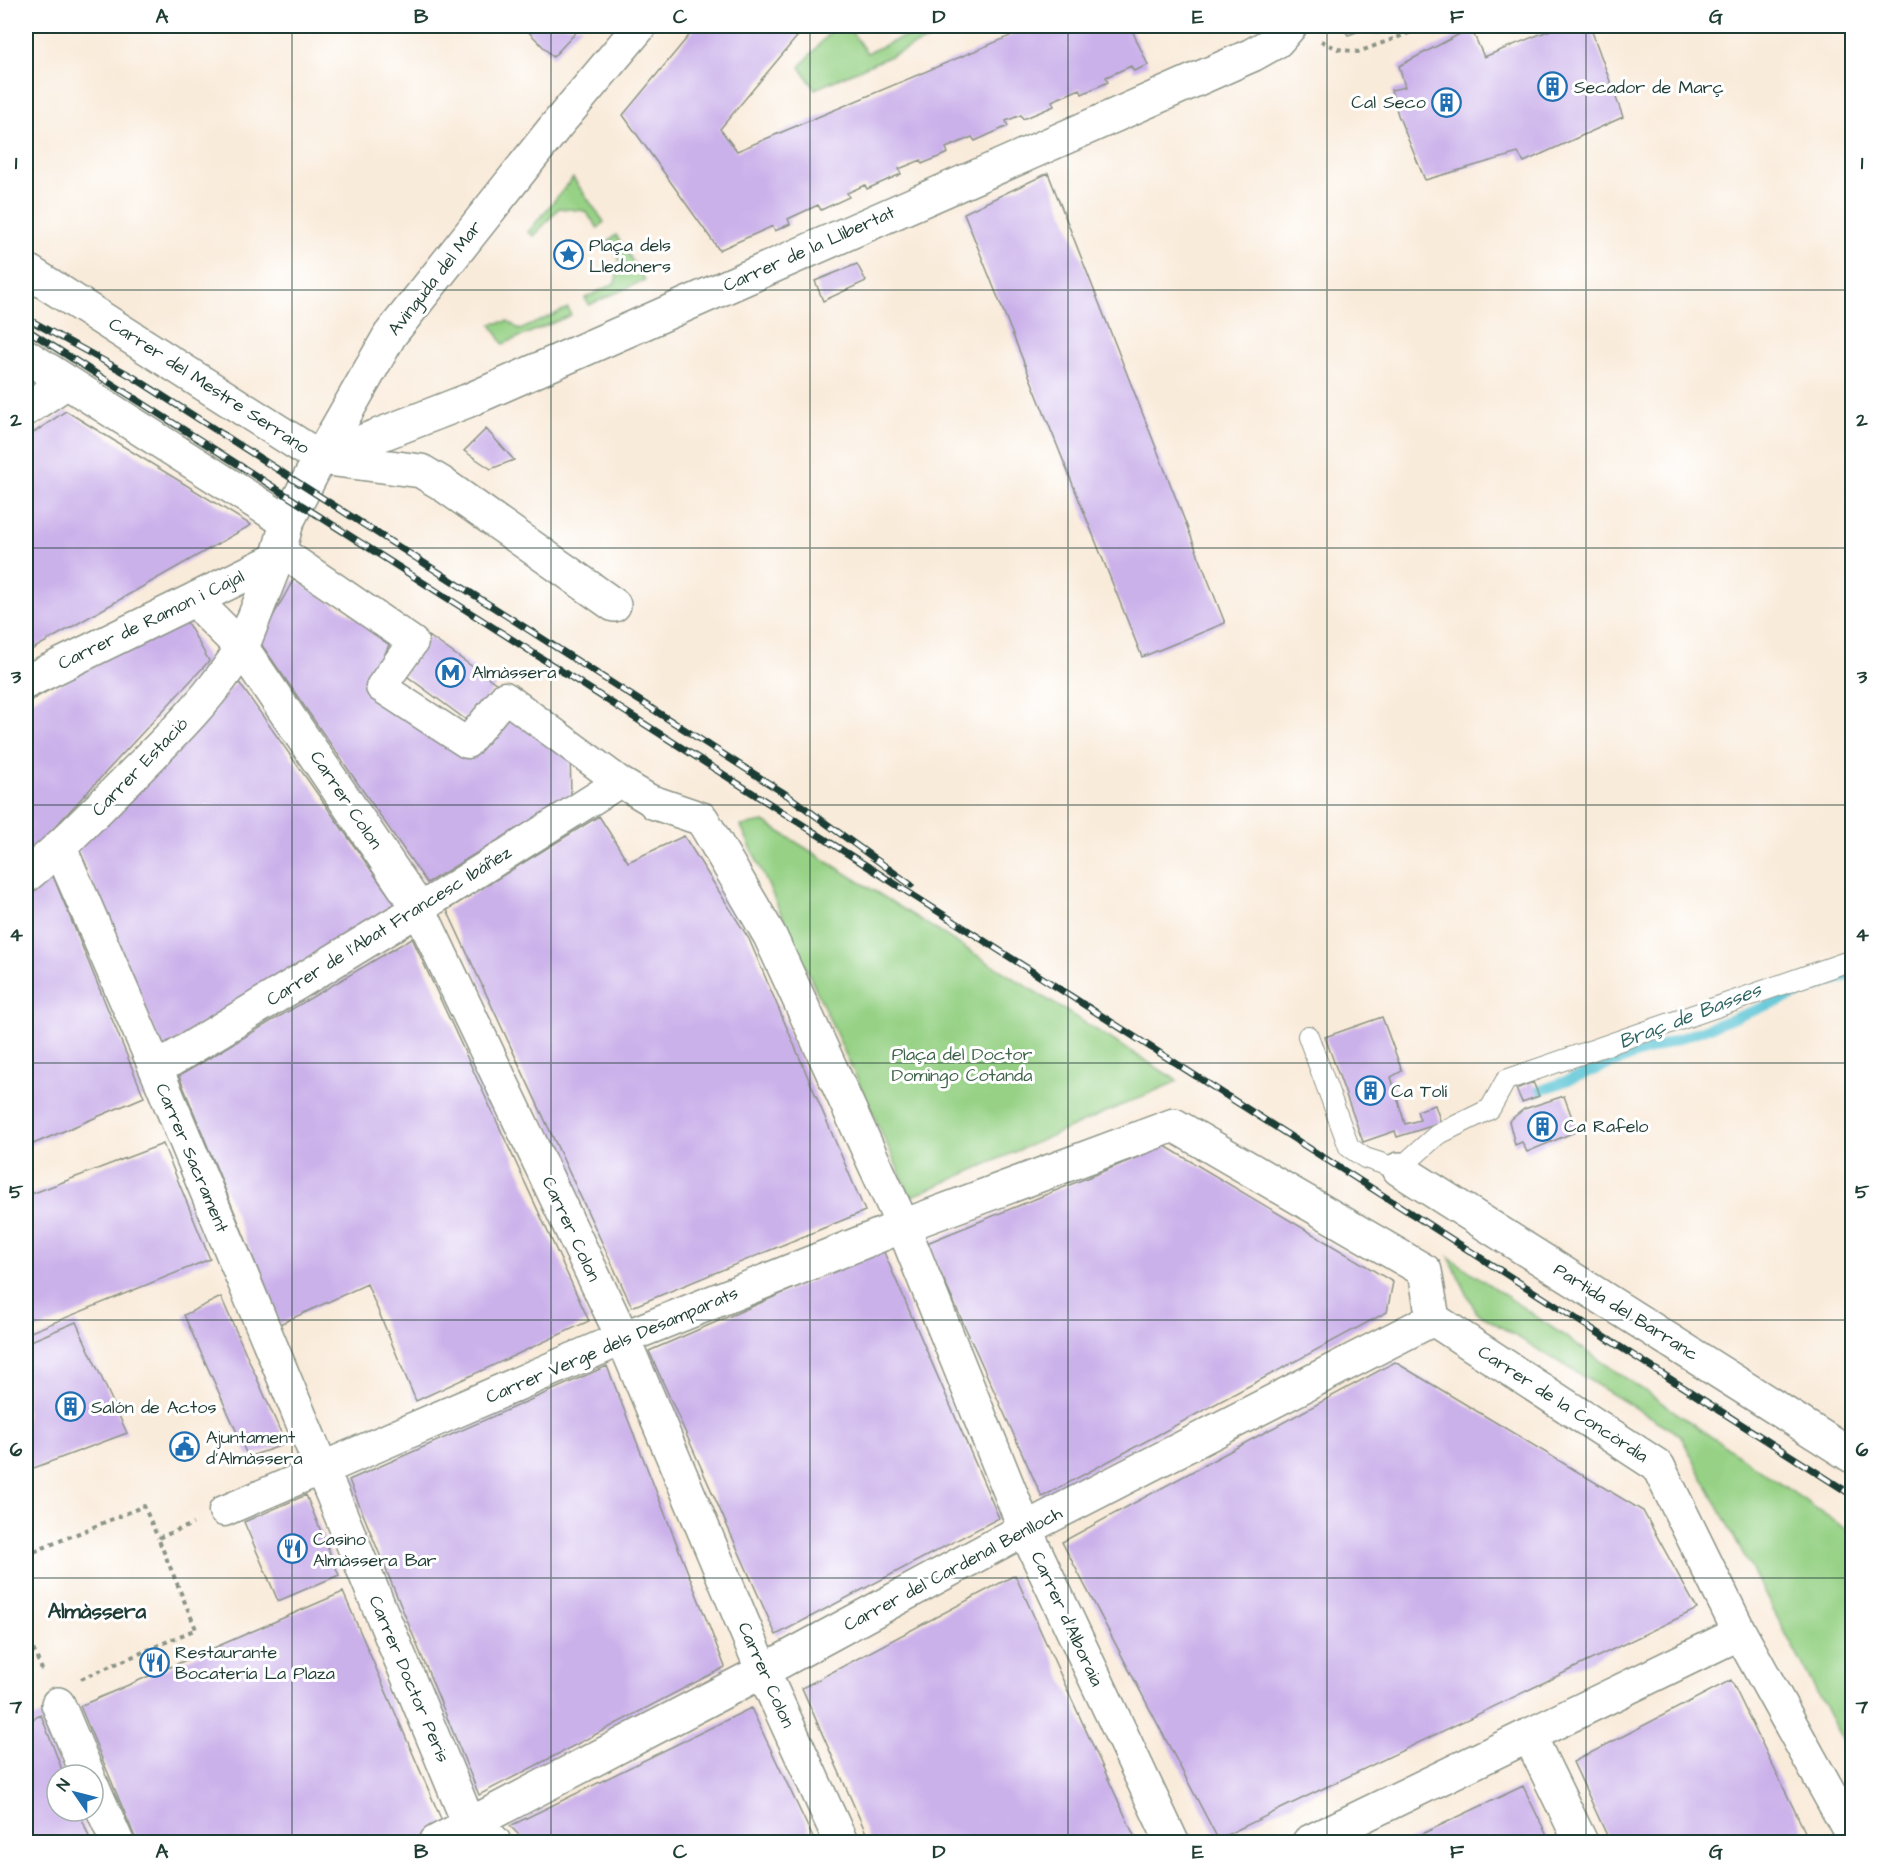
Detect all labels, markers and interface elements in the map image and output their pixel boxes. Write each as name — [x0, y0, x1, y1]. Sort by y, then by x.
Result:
text: A — [156, 3, 169, 31]
text: B — [414, 3, 429, 31]
text: C — [673, 3, 688, 31]
text: D — [933, 3, 946, 31]
text: E — [1192, 3, 1204, 31]
text: F — [1450, 3, 1465, 31]
text: G — [1709, 3, 1723, 31]
building icon: Secador de Març — [1537, 71, 1569, 103]
place label: Secador de Març — [1574, 75, 1724, 100]
building icon: Cal Seco — [1431, 86, 1463, 118]
place label: Cal Seco — [1351, 90, 1426, 115]
text: 1 — [15, 149, 18, 177]
text: 1 — [1861, 149, 1864, 177]
street label: Carrer de la Llibertat — [719, 200, 899, 298]
street label: Avinguda del Mar — [382, 215, 489, 341]
place label: Plaça dels Lledoners — [589, 233, 671, 279]
place icon: Plaça dels Lledoners — [552, 239, 584, 271]
street label: Carrer del Mestre Serrano — [104, 312, 314, 460]
text: 2 — [9, 406, 22, 434]
text: 2 — [1855, 406, 1868, 434]
street label: Carrer de Ramon i Cajal — [54, 564, 248, 676]
metro station icon: Almàssera — [435, 656, 467, 688]
place label: Almàssera — [472, 660, 556, 685]
text: 3 — [10, 663, 22, 691]
text: 3 — [1856, 663, 1868, 691]
street label: Carrer Estació — [86, 712, 194, 822]
street label: Carrer Colon — [304, 746, 388, 854]
street label: Carrer de l'Abat Francesc Ibáñez — [262, 840, 516, 1012]
text: 4 — [9, 921, 23, 949]
text: 4 — [1855, 921, 1869, 949]
water label: Braç de Basses — [1615, 976, 1766, 1056]
park label: Plaça del Doctor Domingo Cotanda — [892, 1042, 1032, 1089]
building icon: Ca Tolí — [1354, 1075, 1386, 1107]
place label: Ca Tolí — [1391, 1079, 1447, 1104]
street label: Carrer Sacrament — [149, 1080, 235, 1237]
building icon: Ca Rafelo — [1527, 1110, 1559, 1142]
place label: Ca Rafelo — [1564, 1114, 1648, 1139]
street label: Carrer Colon — [536, 1172, 606, 1286]
text: 5 — [9, 1178, 24, 1206]
text: 5 — [1855, 1178, 1870, 1206]
street label: Partida del Barranc — [1549, 1257, 1703, 1367]
street label: Carrer Verge dels Desamparats — [482, 1280, 742, 1411]
street label: Carrer de la Concòrdia — [1473, 1339, 1653, 1469]
building icon: Salón de Actos — [54, 1391, 86, 1423]
place label: Salón de Actos — [91, 1395, 216, 1420]
place label: Ajuntament d'Almàssera — [206, 1425, 303, 1471]
public building icon: Ajuntament d'Almàssera — [169, 1431, 201, 1463]
text: 6 — [10, 1436, 23, 1464]
text: 6 — [1856, 1436, 1869, 1464]
street label: Carrer del Cardenal Benlloch — [839, 1501, 1067, 1637]
place label: Casino Almàssera Bar — [313, 1527, 437, 1573]
restaurant icon: Casino Almàssera Bar — [276, 1533, 308, 1565]
street label: Carrer d'Alboraia — [1025, 1547, 1109, 1691]
street label: Carrer Doctor Peris — [362, 1592, 456, 1766]
district label: Almàssera — [48, 1597, 147, 1626]
street label: Carrer Colon — [732, 1618, 800, 1732]
place label: Restaurante Bocatería La Plaza — [175, 1640, 335, 1686]
restaurant icon: Restaurante Bocatería La Plaza — [138, 1646, 170, 1678]
text: 7 — [9, 1693, 23, 1721]
text: 7 — [1855, 1693, 1869, 1721]
north arrow — [45, 1763, 105, 1823]
text: N — [52, 1775, 75, 1795]
text: A — [156, 1838, 169, 1866]
text: B — [414, 1838, 429, 1866]
text: C — [673, 1838, 688, 1866]
text: D — [933, 1838, 946, 1866]
text: E — [1192, 1838, 1204, 1866]
text: F — [1450, 1838, 1465, 1866]
text: G — [1709, 1838, 1723, 1866]

